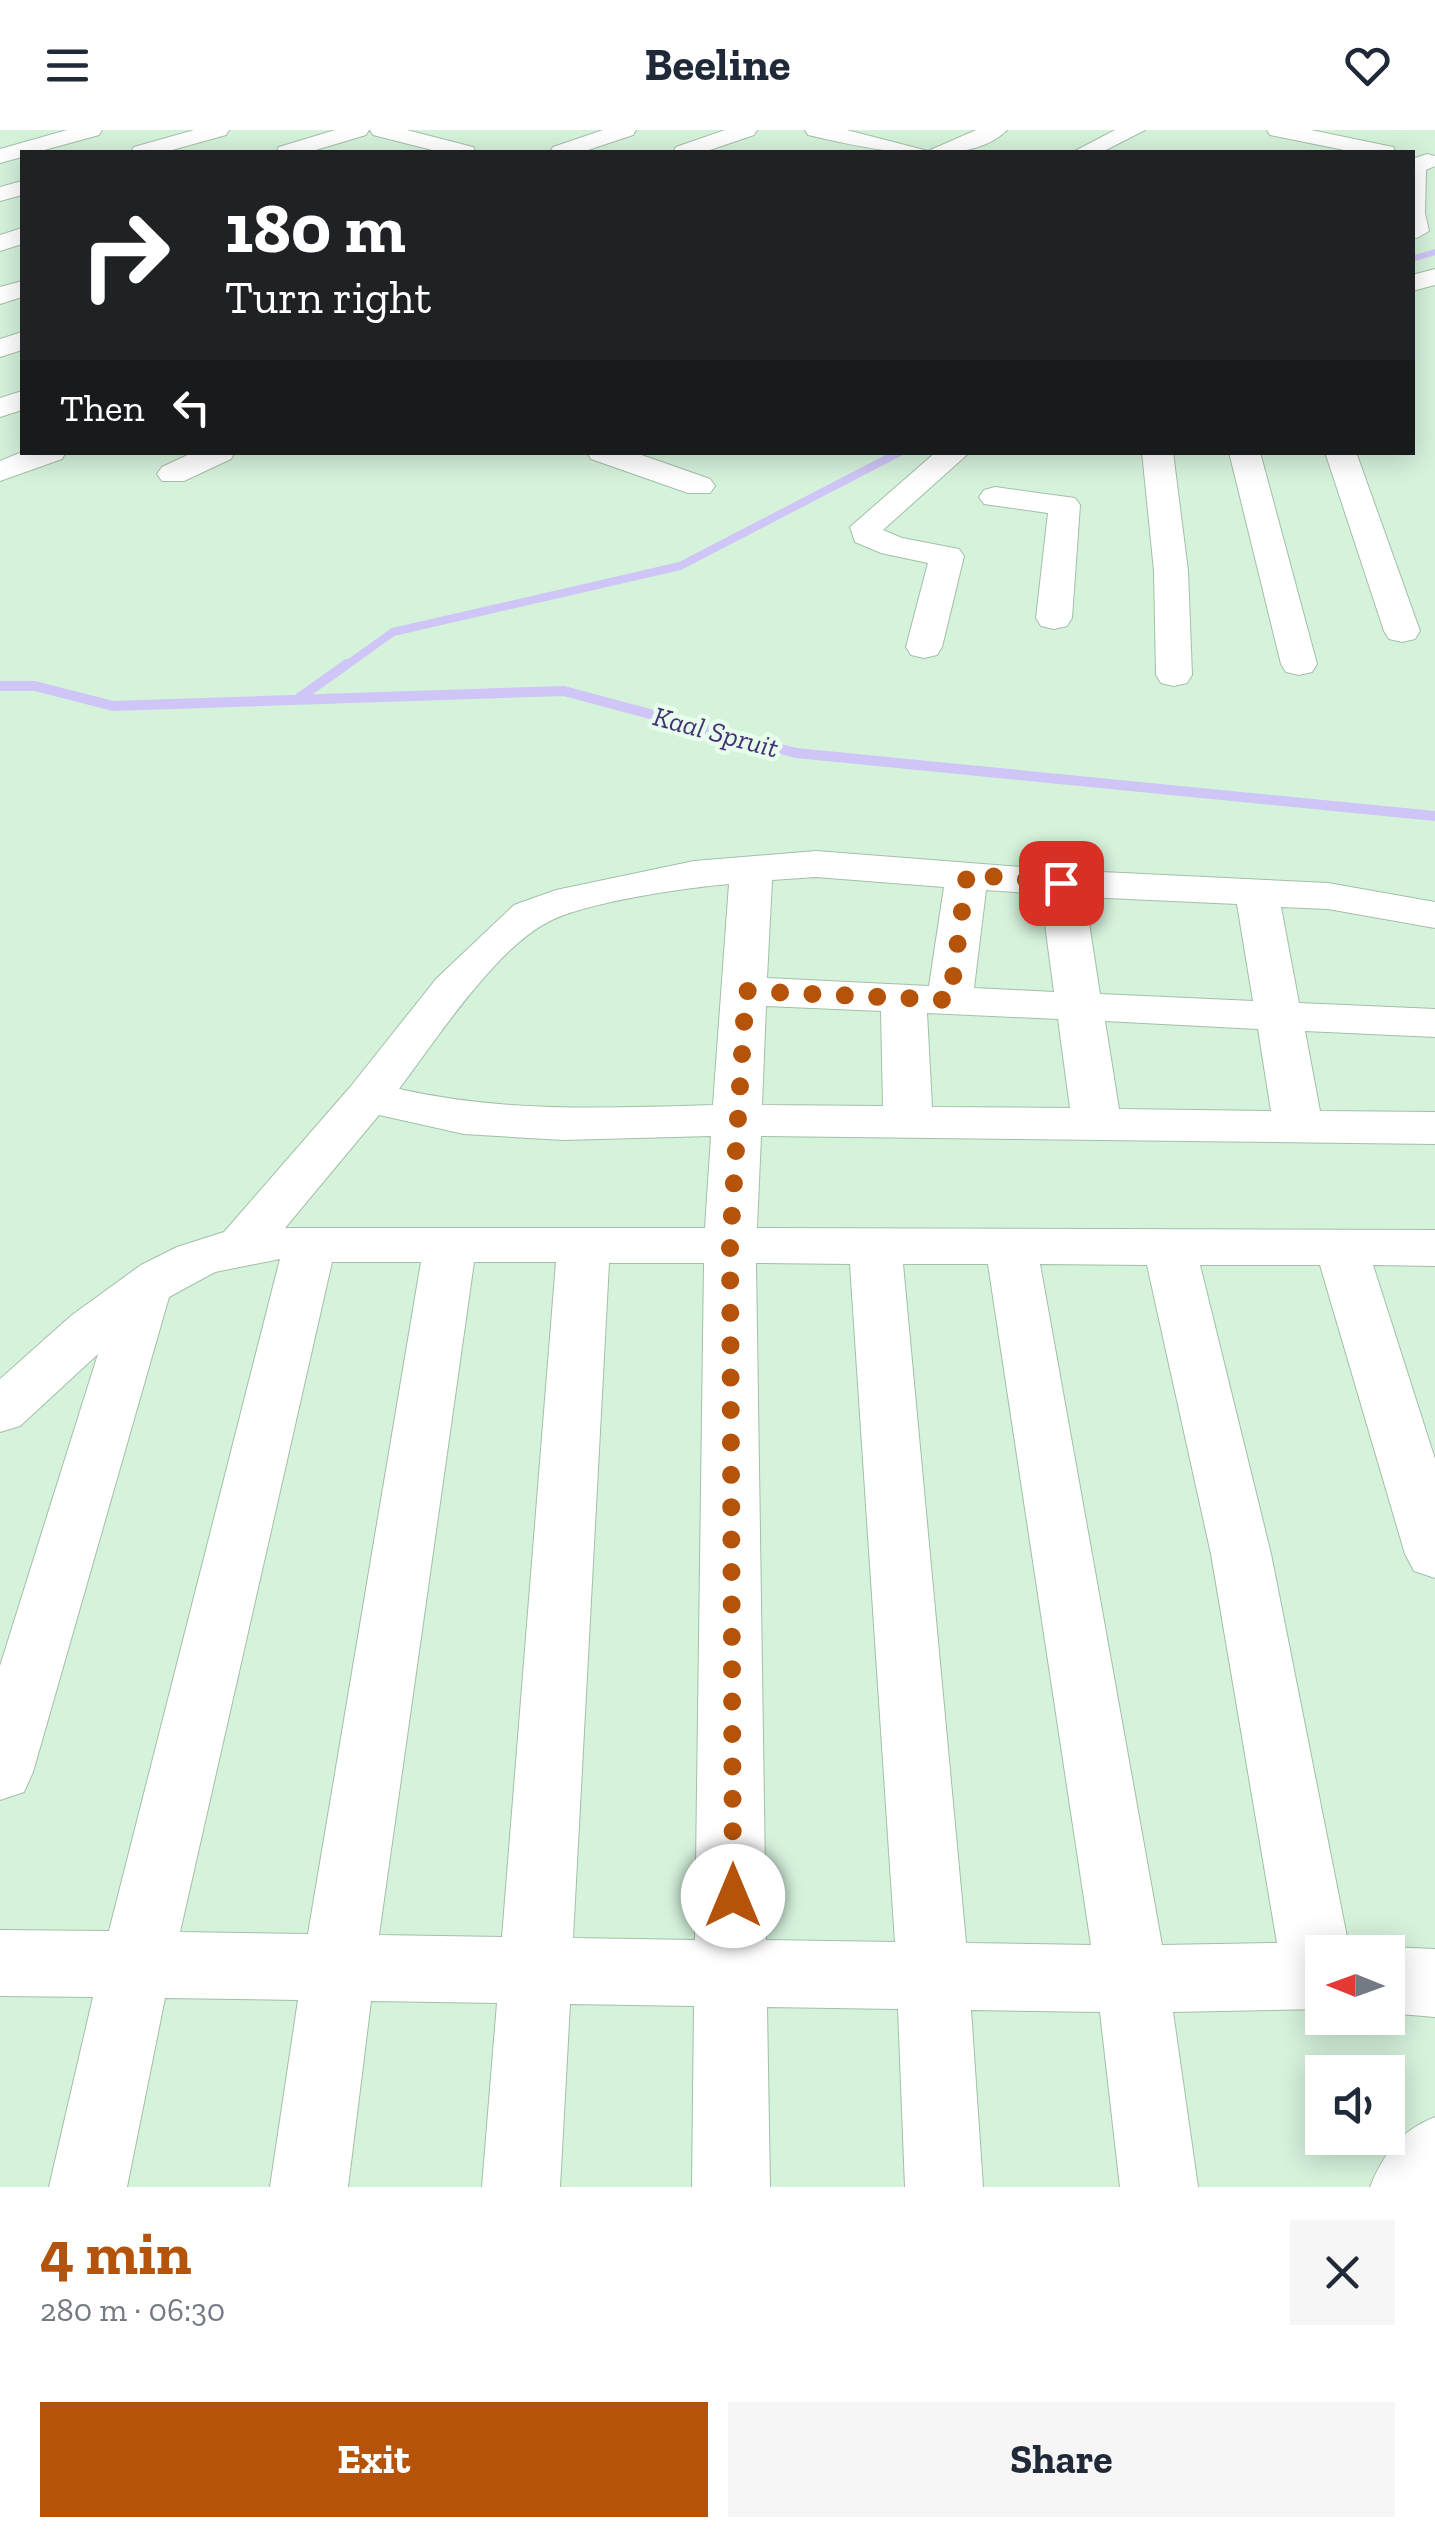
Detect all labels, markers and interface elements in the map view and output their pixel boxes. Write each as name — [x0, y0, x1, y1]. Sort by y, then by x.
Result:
icon: menu — [40, 38, 95, 93]
text: Beeline — [644, 38, 791, 92]
icon: heart — [1340, 38, 1395, 93]
text: 180 m — [225, 186, 406, 270]
icon: right — [60, 190, 190, 320]
text: Turn right — [225, 271, 431, 325]
icon: left — [164, 380, 219, 435]
text: Then — [60, 385, 144, 431]
water label: Kaal Spruit — [650, 699, 783, 765]
pin — [1019, 841, 1104, 926]
icon: arrive — [1034, 856, 1089, 911]
position arrow — [681, 1844, 785, 1948]
north arrow — [1305, 1935, 1405, 2035]
map controls — [1305, 1935, 1405, 2155]
button: sound — [1305, 2055, 1405, 2155]
text: 4 min — [40, 2217, 192, 2289]
button: close — [1290, 2220, 1395, 2325]
text: 280 m · 06:30 — [40, 2291, 225, 2329]
button: Exit — [40, 2402, 708, 2517]
button: Share — [728, 2402, 1395, 2517]

